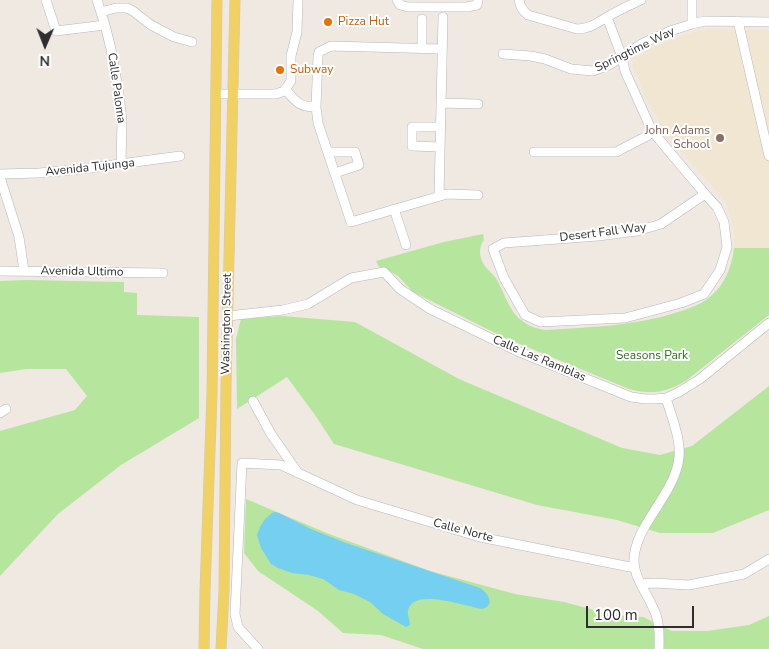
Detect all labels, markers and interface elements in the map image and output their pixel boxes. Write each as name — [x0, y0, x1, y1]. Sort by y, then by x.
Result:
place label: Pizza Hut — [338, 15, 389, 29]
marker: Pizza Hut — [322, 16, 334, 28]
north arrow — [20, 20, 70, 70]
street label: Springtime Way — [593, 24, 677, 76]
text: N — [39, 51, 50, 70]
street label: Calle Paloma — [104, 52, 128, 124]
place label: Subway — [290, 63, 333, 77]
marker: Subway — [274, 64, 286, 76]
place label: John Adams School — [645, 124, 710, 152]
marker: John Adams School — [714, 132, 726, 144]
street label: Avenida Tujunga — [45, 156, 135, 180]
street label: Desert Fall Way — [559, 221, 647, 245]
street label: Avenida Ultimo — [40, 264, 124, 280]
street label: Washington Street — [219, 273, 235, 375]
street label: Calle Las Ramblas — [490, 333, 588, 385]
park label: Seasons Park — [616, 349, 688, 363]
street label: Calle Norte — [431, 516, 495, 546]
scale bar — [589, 596, 696, 628]
text: 100 m — [594, 605, 638, 625]

